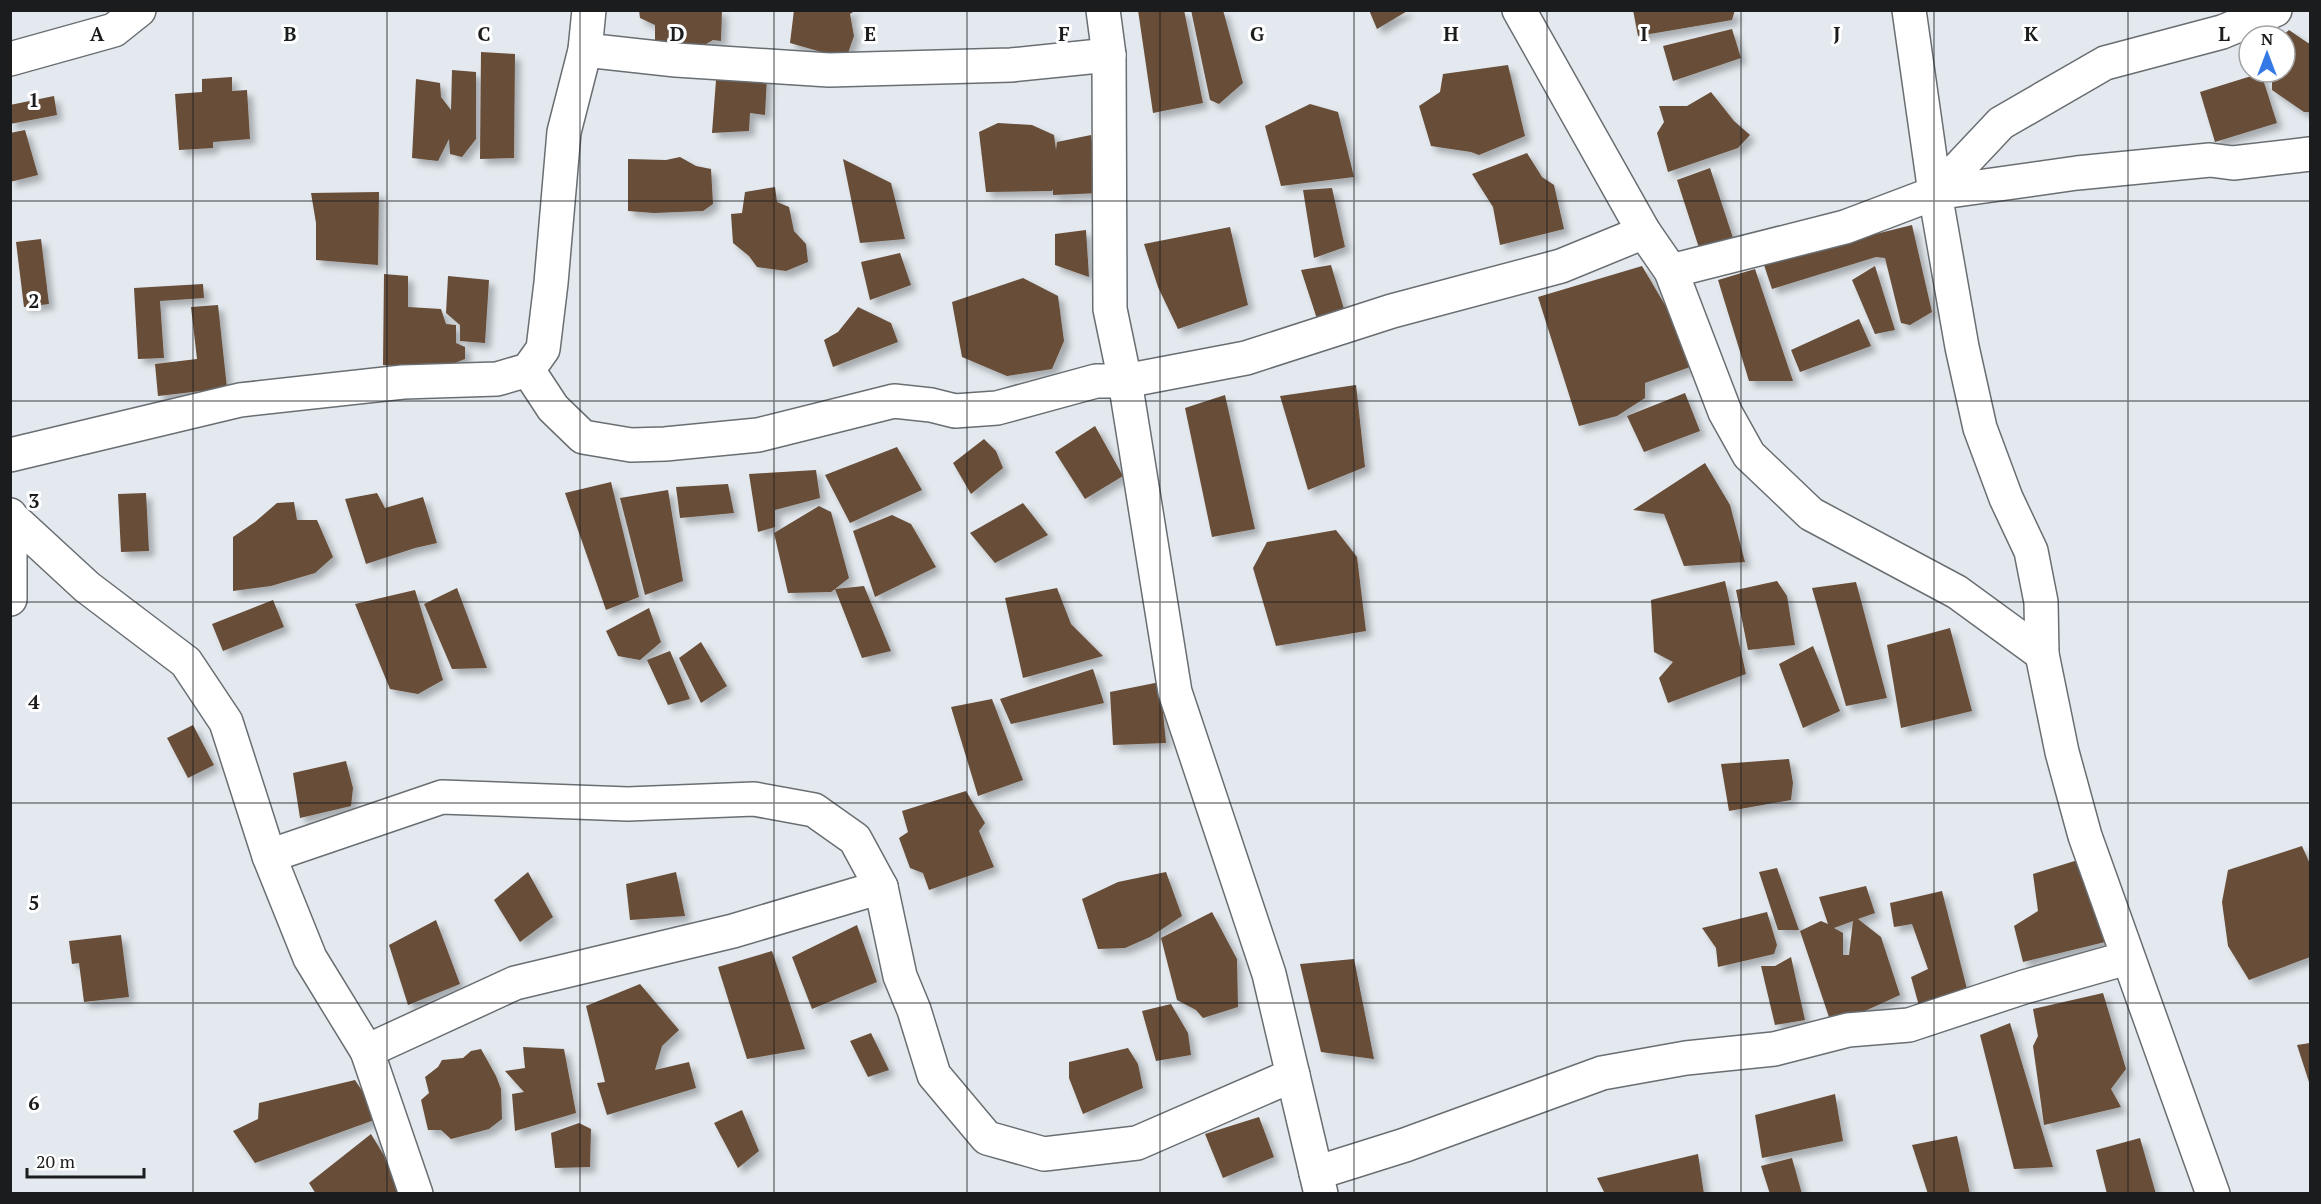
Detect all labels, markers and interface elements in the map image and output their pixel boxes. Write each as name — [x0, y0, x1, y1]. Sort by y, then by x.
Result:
text: A — [90, 20, 105, 47]
text: B — [284, 20, 297, 47]
text: C — [477, 20, 491, 47]
text: D — [670, 20, 684, 47]
text: E — [864, 20, 876, 47]
text: F — [1058, 20, 1070, 47]
text: G — [1250, 20, 1264, 47]
text: H — [1443, 20, 1459, 47]
text: I — [1640, 20, 1648, 47]
text: J — [1833, 20, 1841, 47]
text: K — [2024, 20, 2039, 47]
text: L — [2218, 20, 2230, 47]
north arrow — [2237, 24, 2297, 84]
text: N — [2261, 28, 2273, 50]
text: 1 — [28, 86, 40, 113]
text: 2 — [28, 287, 40, 314]
text: 3 — [28, 487, 40, 514]
text: 4 — [28, 688, 40, 715]
text: 5 — [28, 889, 40, 916]
text: 6 — [28, 1089, 40, 1116]
scale bar — [27, 1141, 144, 1179]
text: 20 m — [36, 1149, 76, 1173]

